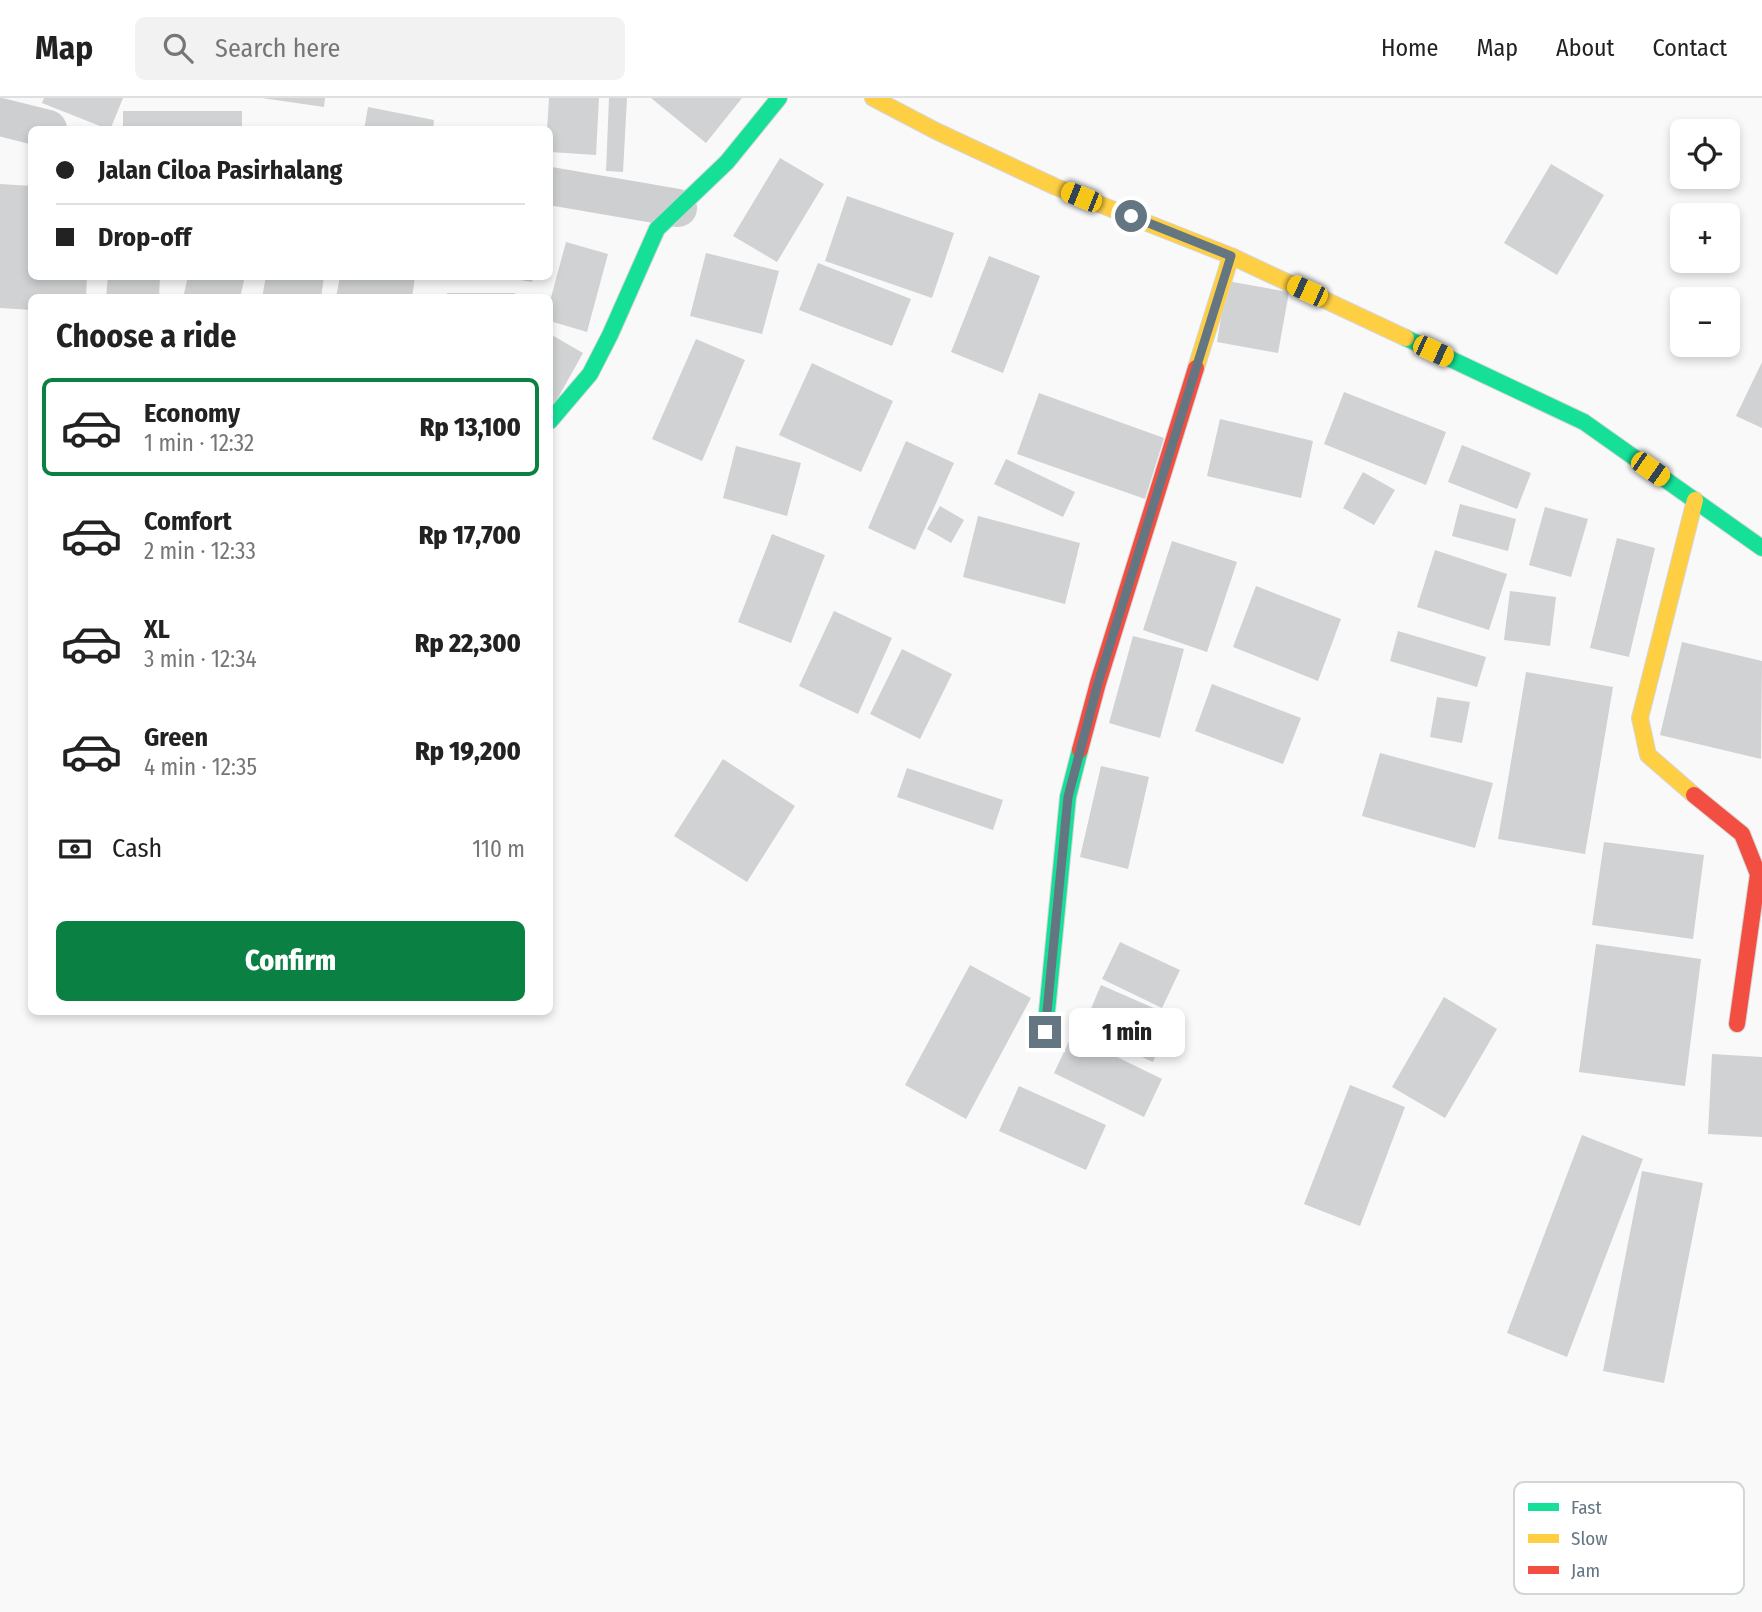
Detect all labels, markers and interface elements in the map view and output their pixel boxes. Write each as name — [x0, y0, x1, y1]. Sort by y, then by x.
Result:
search box — [135, 17, 625, 80]
text: Map — [35, 28, 93, 68]
icon: search — [159, 29, 197, 67]
text: Search here — [215, 33, 340, 64]
text: Home — [1381, 34, 1438, 62]
text: Map — [1476, 34, 1518, 62]
text: About — [1556, 34, 1614, 62]
text: Contact — [1652, 34, 1727, 62]
map controls — [1670, 119, 1740, 357]
button: locate — [1670, 119, 1740, 189]
text: Jalan Ciloa Pasirhalang — [98, 155, 343, 186]
car — [1058, 179, 1105, 215]
route start — [1115, 200, 1147, 232]
button: + — [1670, 203, 1740, 273]
text: Drop-off — [98, 222, 191, 253]
car — [1284, 273, 1331, 309]
button: − — [1670, 287, 1740, 357]
text: Choose a ride — [56, 317, 237, 355]
car — [1410, 333, 1457, 369]
icon: car — [60, 396, 123, 459]
text: Economy — [144, 398, 240, 429]
text: Rp 13,100 — [420, 412, 521, 443]
text: 1 min · 12:32 — [144, 429, 254, 457]
car — [1627, 448, 1674, 490]
icon: car — [60, 504, 123, 567]
text: Comfort — [144, 506, 232, 537]
text: Rp 17,700 — [419, 520, 521, 551]
text: 2 min · 12:33 — [144, 537, 256, 565]
icon: car — [60, 612, 123, 675]
text: XL — [144, 614, 170, 645]
text: Rp 22,300 — [415, 628, 521, 659]
text: 3 min · 12:34 — [144, 645, 257, 673]
icon: car — [60, 720, 123, 783]
text: Green — [144, 722, 208, 753]
text: Rp 19,200 — [415, 736, 521, 767]
text: 4 min · 12:35 — [144, 753, 257, 781]
icon: cash — [56, 830, 94, 868]
text: Cash — [112, 833, 162, 864]
text: 110 m — [472, 835, 525, 863]
button: Confirm — [56, 921, 525, 1001]
callout: 1 min — [1070, 1007, 1185, 1056]
route end — [1029, 1016, 1061, 1048]
text: 1 min — [1102, 1018, 1152, 1046]
legend — [1514, 1482, 1744, 1594]
text: Fast — [1571, 1496, 1602, 1519]
text: Slow — [1571, 1527, 1608, 1550]
text: Jam — [1571, 1559, 1600, 1582]

